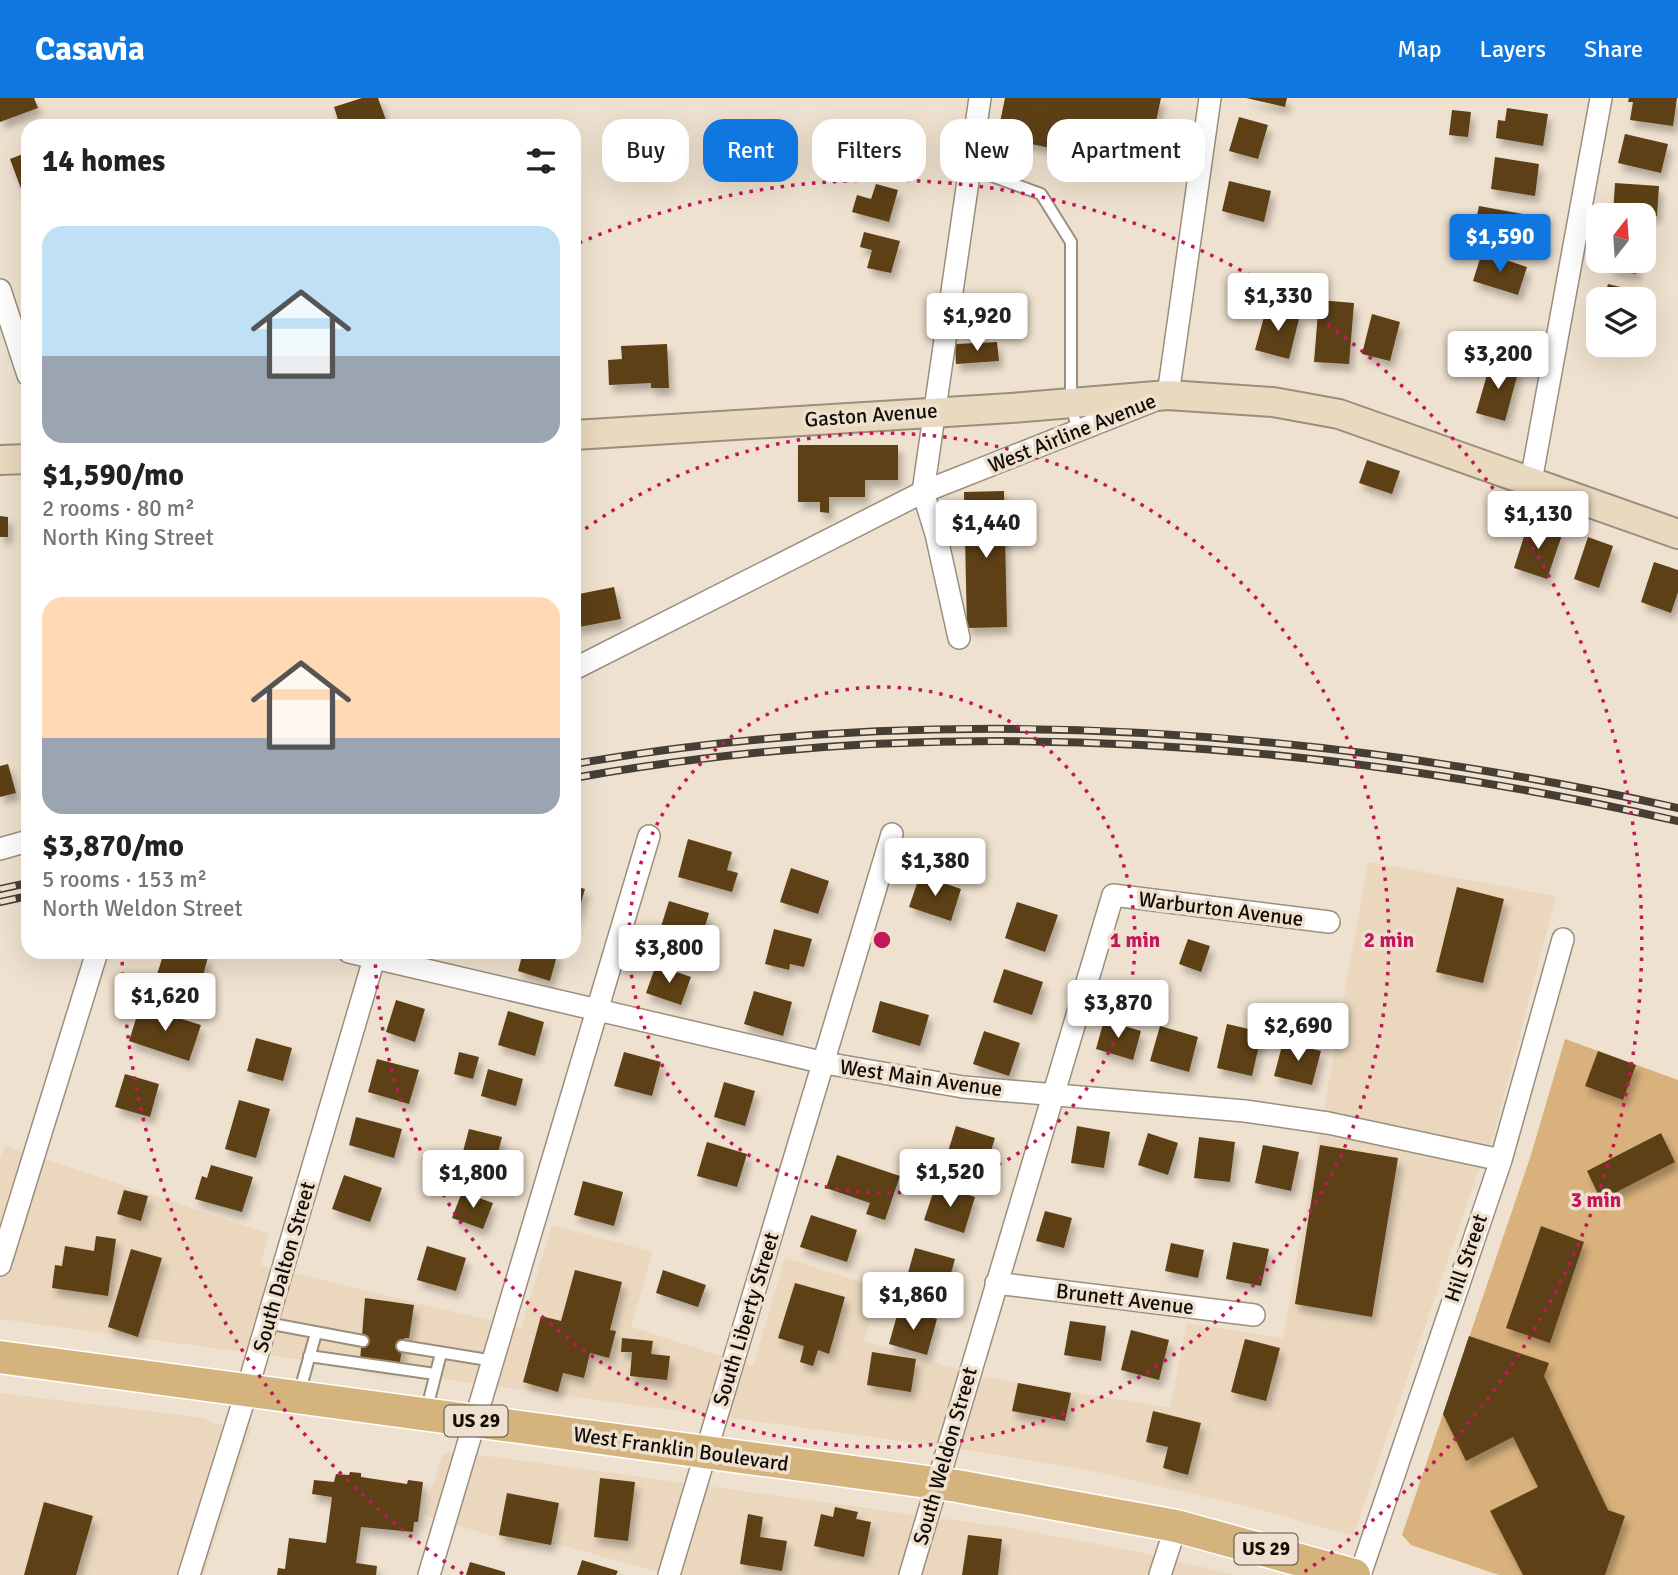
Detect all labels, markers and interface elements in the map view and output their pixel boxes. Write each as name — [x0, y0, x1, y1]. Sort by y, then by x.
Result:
text: Casavia — [35, 29, 145, 70]
text: Map — [1397, 34, 1442, 64]
text: Layers — [1480, 34, 1546, 64]
text: Share — [1584, 34, 1643, 64]
chip: Buy — [602, 119, 689, 182]
chip: Rent — [703, 119, 798, 182]
chip: Filters — [812, 119, 926, 182]
chip: New — [940, 119, 1033, 182]
chip: Apartment — [1047, 119, 1205, 182]
icon: filters — [522, 142, 560, 180]
text: 14 homes — [42, 143, 165, 180]
north arrow — [1586, 203, 1656, 273]
map controls — [1586, 203, 1656, 357]
pin: $1,590 — [1443, 214, 1557, 274]
text: $1,590 — [1466, 222, 1534, 251]
icon: home — [238, 271, 364, 397]
pin: $1,330 — [1221, 274, 1335, 333]
text: $1,330 — [1244, 281, 1312, 310]
button: layers — [1586, 287, 1656, 357]
pin: $1,920 — [920, 294, 1034, 353]
text: $1,920 — [943, 301, 1011, 330]
pin: $3,200 — [1441, 331, 1555, 391]
text: $3,200 — [1464, 339, 1532, 368]
street label: West Airline Avenue — [984, 387, 1160, 479]
street label: Gaston Avenue — [804, 397, 938, 433]
text: $1,590/mo — [42, 457, 184, 494]
pin: $1,130 — [1481, 491, 1595, 551]
text: 2 rooms · 80 m² — [42, 494, 195, 523]
text: $1,130 — [1504, 499, 1572, 528]
pin: $1,440 — [929, 500, 1043, 560]
text: $1,440 — [952, 508, 1020, 537]
text: North King Street — [42, 523, 214, 552]
icon: home — [238, 642, 364, 768]
text: $3,870/mo — [42, 828, 184, 865]
pin: $1,380 — [878, 838, 992, 898]
text: $1,380 — [901, 846, 969, 875]
text: 5 rooms · 153 m² — [42, 865, 207, 894]
street label: Warburton Avenue — [1137, 886, 1305, 932]
text: North Weldon Street — [42, 894, 243, 923]
pin: $3,800 — [612, 926, 726, 985]
text: 1 min — [1110, 927, 1160, 953]
text: 2 min — [1364, 927, 1414, 953]
centre of rings — [870, 928, 894, 952]
text: $3,800 — [635, 933, 703, 962]
pin: $1,620 — [108, 974, 222, 1033]
text: $1,620 — [131, 981, 199, 1010]
pin: $3,870 — [1061, 981, 1175, 1040]
text: $3,870 — [1084, 988, 1152, 1017]
pin: $2,690 — [1241, 1004, 1355, 1063]
text: $2,690 — [1264, 1011, 1332, 1040]
street label: West Main Avenue — [838, 1054, 1004, 1102]
pin: $1,800 — [416, 1150, 530, 1210]
pin: $1,520 — [893, 1150, 1007, 1209]
text: $1,520 — [916, 1157, 984, 1186]
text: $1,800 — [439, 1158, 507, 1187]
street label: South Dalton Street — [247, 1179, 321, 1355]
text: 3 min — [1571, 1187, 1621, 1213]
street label: Hill Street — [1439, 1211, 1493, 1305]
street label: South Liberty Street — [707, 1229, 785, 1409]
pin: $1,860 — [856, 1272, 970, 1332]
street label: Brunett Avenue — [1055, 1278, 1195, 1320]
text: $1,860 — [879, 1280, 947, 1309]
street label: South Weldon Street — [907, 1364, 983, 1548]
road number: US 29 — [444, 1406, 508, 1436]
street label: West Franklin Boulevard — [572, 1421, 790, 1477]
road number: US 29 — [1234, 1534, 1298, 1564]

